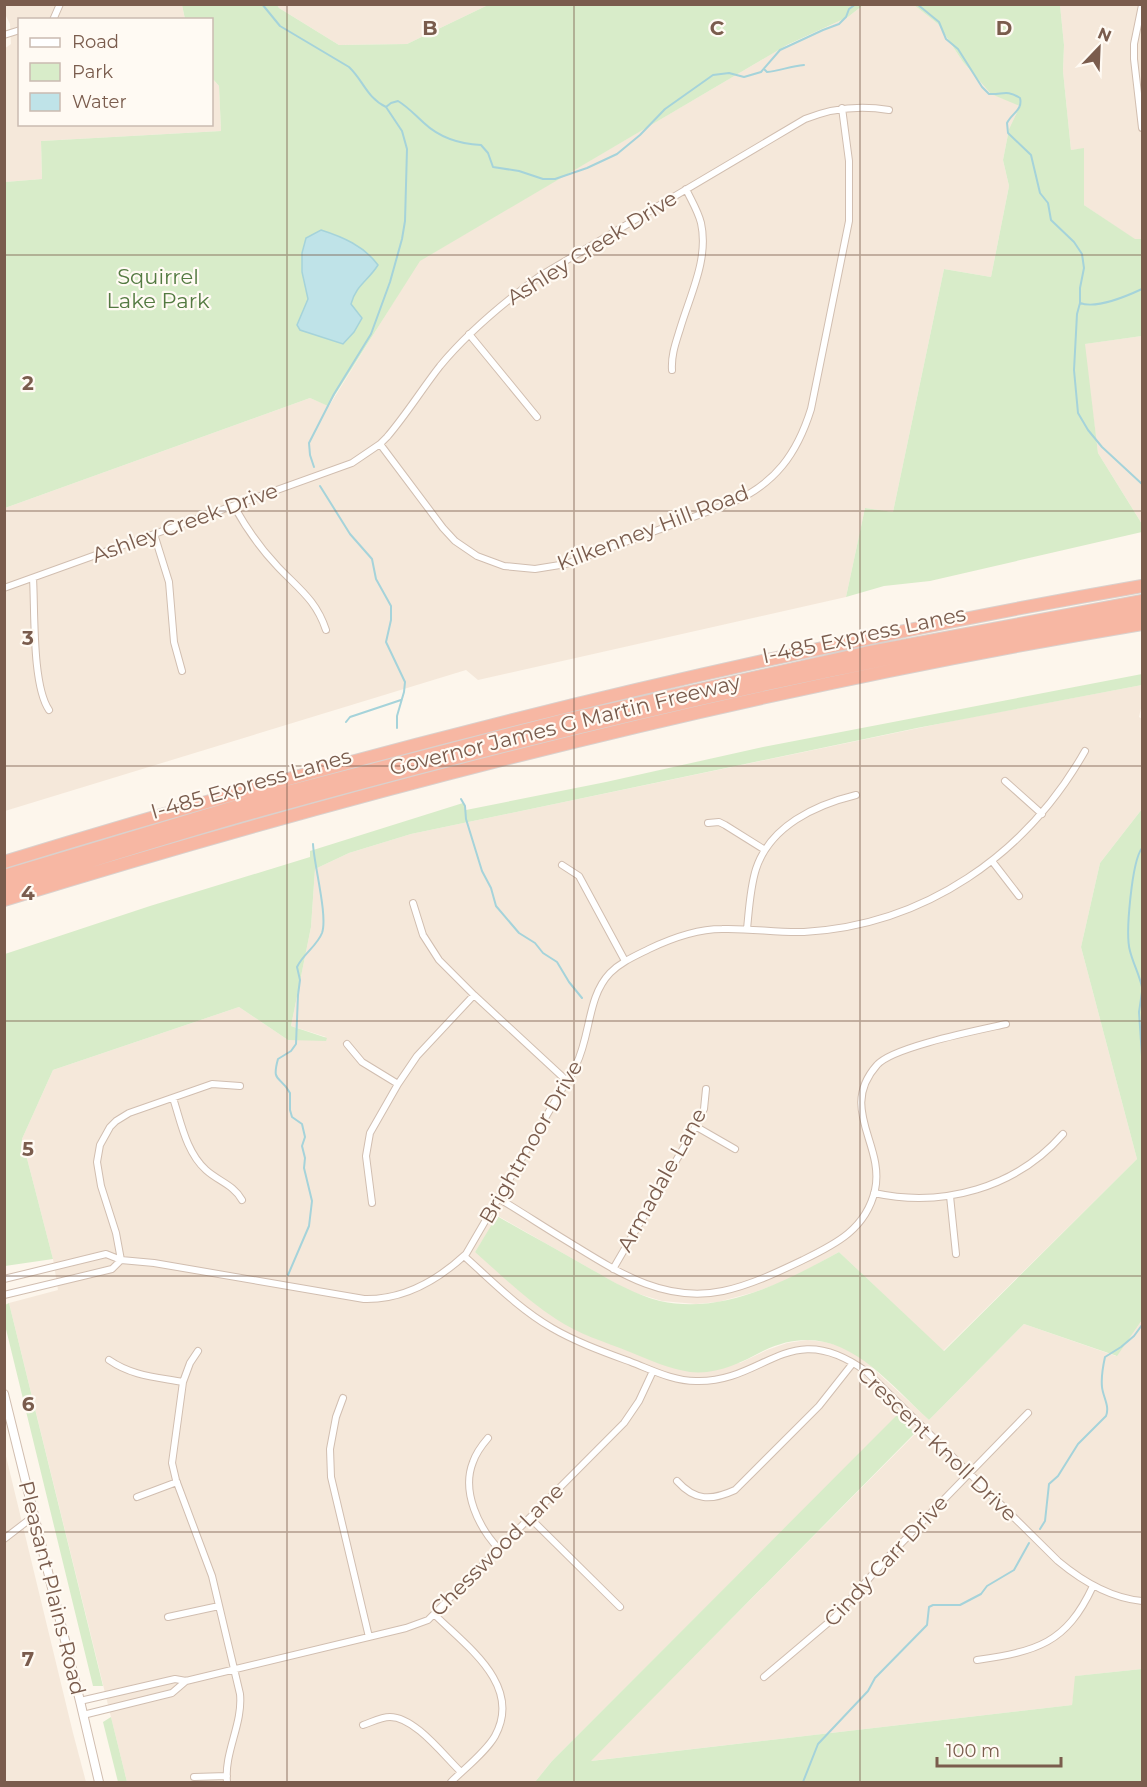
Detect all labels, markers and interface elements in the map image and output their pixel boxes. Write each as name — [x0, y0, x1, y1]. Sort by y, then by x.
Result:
text: B — [422, 16, 438, 40]
text: C — [710, 16, 725, 40]
text: D — [996, 16, 1012, 40]
legend — [18, 18, 213, 126]
north arrow — [1069, 18, 1129, 78]
text: N — [1095, 23, 1114, 46]
text: Road — [72, 31, 119, 53]
text: Park — [72, 61, 113, 83]
text: Water — [72, 91, 127, 113]
street label: Ashley Creek Drive — [502, 185, 681, 310]
park label: Squirrel Lake Park — [106, 264, 210, 313]
text: 2 — [22, 371, 34, 395]
street label: Ashley Creek Drive — [88, 477, 281, 568]
street label: Kilkenney Hill Road — [553, 479, 752, 576]
street label: I-485 Express Lanes — [760, 601, 968, 668]
text: 3 — [21, 626, 34, 650]
street label: Governor James G Martin Freeway — [387, 669, 743, 780]
street label: I-485 Express Lanes — [148, 743, 354, 824]
text: 4 — [21, 881, 35, 905]
street label: Brightmoor Drive — [474, 1056, 587, 1228]
street label: Armadale Lane — [612, 1104, 711, 1256]
text: 5 — [22, 1137, 34, 1161]
street label: Crescent Knoll Drive — [852, 1361, 1022, 1526]
text: 6 — [22, 1392, 35, 1416]
street label: Pleasant Plains Road — [14, 1478, 91, 1698]
street label: Chesswood Lane — [425, 1478, 568, 1621]
street label: Cindy Carr Drive — [818, 1490, 953, 1631]
text: 7 — [22, 1647, 34, 1671]
scale bar — [937, 1730, 1062, 1768]
text: 100 m — [946, 1740, 1000, 1762]

